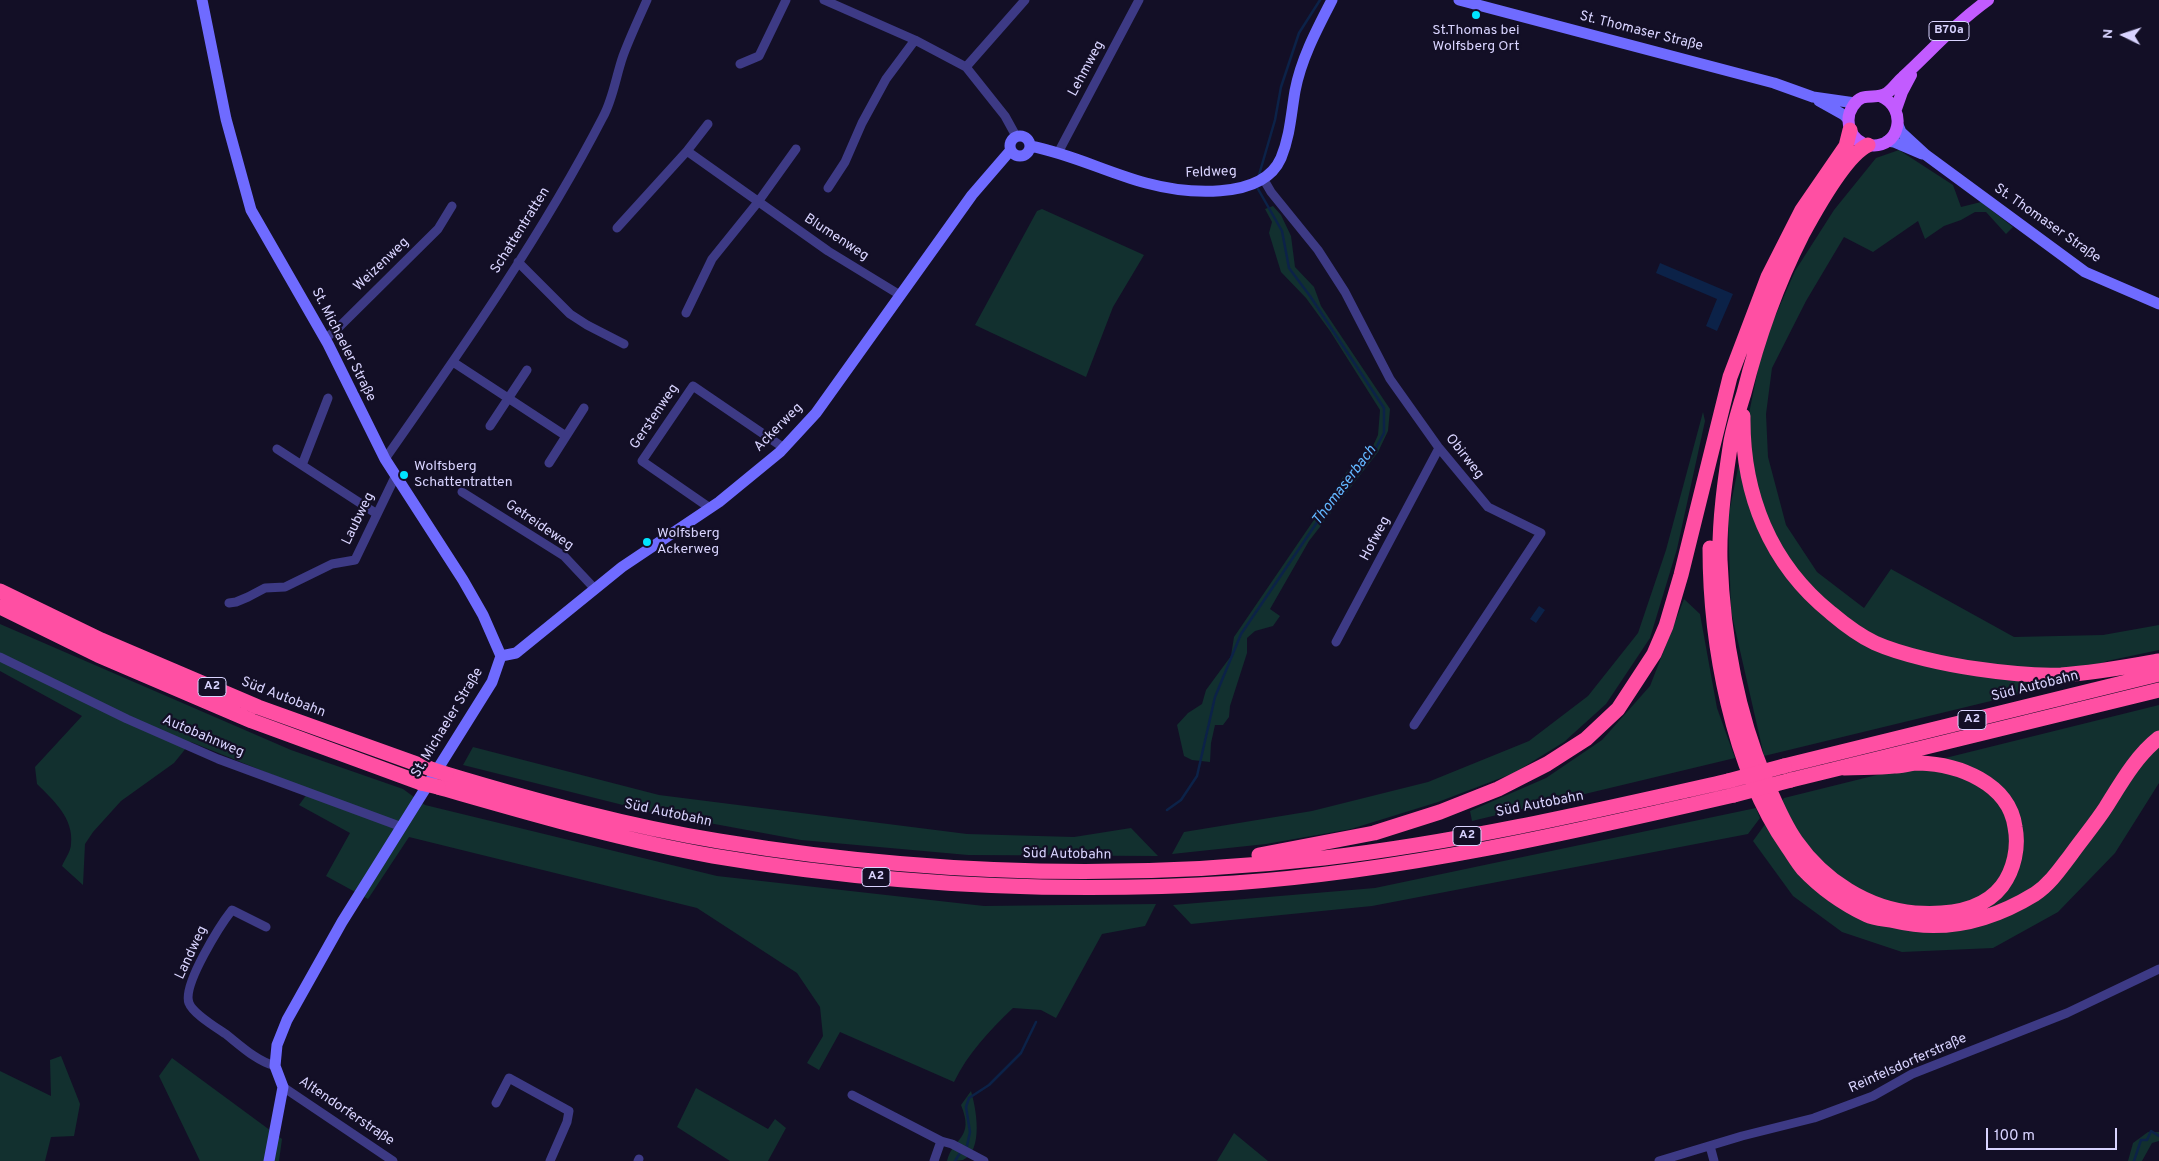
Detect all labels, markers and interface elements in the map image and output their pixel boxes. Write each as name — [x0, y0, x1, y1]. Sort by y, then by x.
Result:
marker: St.Thomas bei Wolfsberg Ort — [1470, 9, 1482, 21]
street label: St. Thomaser Straße — [1578, 9, 1704, 55]
north arrow — [2099, 10, 2149, 60]
road number: B70a — [1929, 22, 1969, 40]
place label: St.Thomas bei Wolfsberg Ort — [1432, 23, 1520, 56]
text: N — [2100, 28, 2117, 40]
street label: Lehmweg — [1065, 38, 1109, 100]
street label: Feldweg — [1185, 164, 1237, 182]
street label: St. Thomaser Straße — [1990, 181, 2104, 267]
street label: Schattentratten — [488, 185, 554, 277]
street label: Blumenweg — [800, 211, 872, 265]
street label: Weizenweg — [351, 234, 413, 296]
street label: St. Michaeler Straße — [307, 285, 379, 405]
street label: Gerstenweg — [627, 381, 683, 453]
street label: Ackerweg — [751, 400, 807, 456]
street label: Obirweg — [1441, 431, 1487, 483]
water label: Thomaserbach — [1309, 442, 1381, 530]
place label: Wolfsberg Schattentratten — [414, 459, 513, 492]
marker: Wolfsberg Schattentratten — [398, 469, 410, 481]
street label: Laubweg — [339, 490, 379, 548]
street label: Getreideweg — [502, 497, 576, 555]
street label: Hofweg — [1357, 514, 1395, 564]
place label: Wolfsberg Ackerweg — [657, 526, 720, 558]
marker: Wolfsberg Ackerweg — [641, 536, 653, 548]
street label: St. Michaeler Straße — [409, 665, 487, 781]
street label: Süd Autobahn — [1990, 668, 2080, 706]
street label: Süd Autobahn — [238, 674, 328, 722]
road number: A2 — [198, 678, 226, 696]
road number: A2 — [1958, 710, 1986, 730]
street label: Autobahnweg — [160, 712, 246, 762]
street label: Süd Autobahn — [1495, 788, 1585, 822]
street label: Süd Autobahn — [623, 797, 713, 831]
road number: A2 — [1453, 826, 1481, 846]
street label: Süd Autobahn — [1022, 846, 1112, 864]
road number: A2 — [862, 868, 890, 886]
street label: Landweg — [172, 924, 212, 982]
street label: Reinfelsdorferstraße — [1846, 1030, 1970, 1098]
street label: Altendorferstraße — [295, 1074, 397, 1150]
scale bar — [1989, 1118, 2120, 1150]
text: 100 m — [1994, 1127, 2035, 1146]

